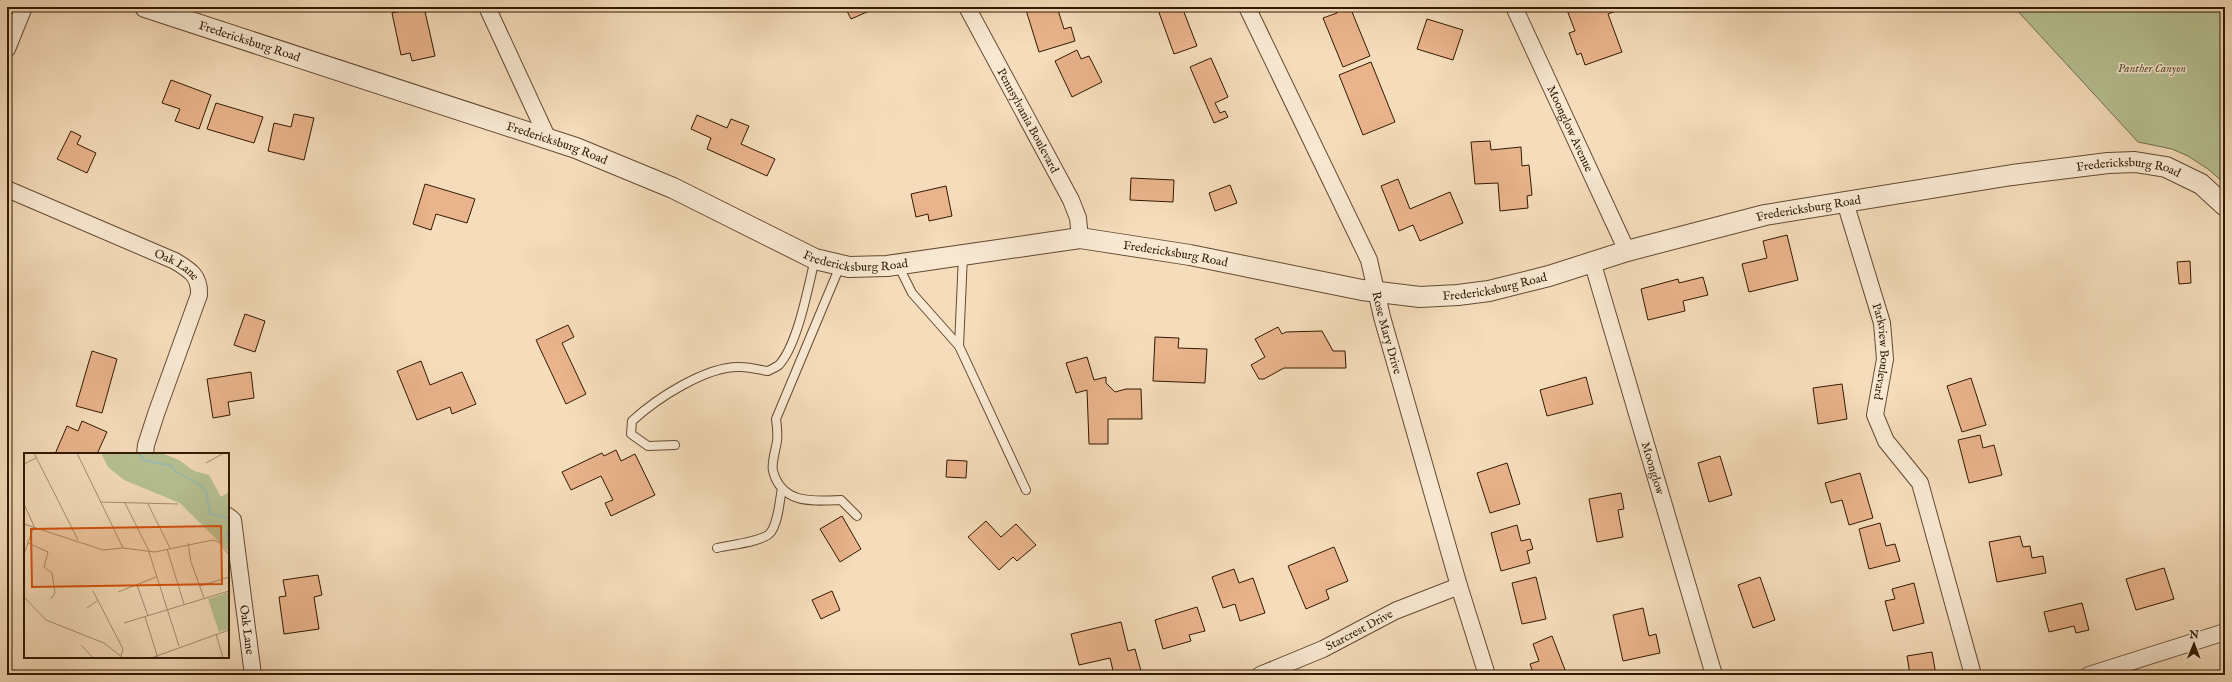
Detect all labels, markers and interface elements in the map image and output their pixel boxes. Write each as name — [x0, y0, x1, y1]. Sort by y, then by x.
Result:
street label: Fredericksburg Road — [197, 18, 303, 65]
park label: Panther Canyon — [2118, 61, 2187, 76]
street label: Pennsylvania Boulevard — [994, 66, 1063, 176]
street label: Moonglow Avenue — [1544, 83, 1597, 175]
street label: Fredericksburg Road — [505, 118, 610, 168]
street label: Fredericksburg Road — [2075, 155, 2184, 181]
street label: Fredericksburg Road — [1754, 192, 1862, 225]
street label: Fredericksburg Road — [1122, 237, 1230, 270]
street label: Oak Lane — [152, 246, 203, 283]
street label: Fredericksburg Road — [801, 247, 909, 275]
street label: Fredericksburg Road — [1442, 269, 1549, 303]
street label: Rose Mary Drive — [1369, 290, 1406, 377]
street label: Parkview Boulevard — [1869, 301, 1893, 402]
street label: Moonglow — [1638, 440, 1668, 497]
inset map — [24, 453, 229, 658]
street label: Oak Lane — [237, 604, 258, 656]
street label: Starcrest Drive — [1323, 606, 1396, 654]
north arrow — [2174, 624, 2214, 664]
text: N — [2188, 628, 2200, 642]

